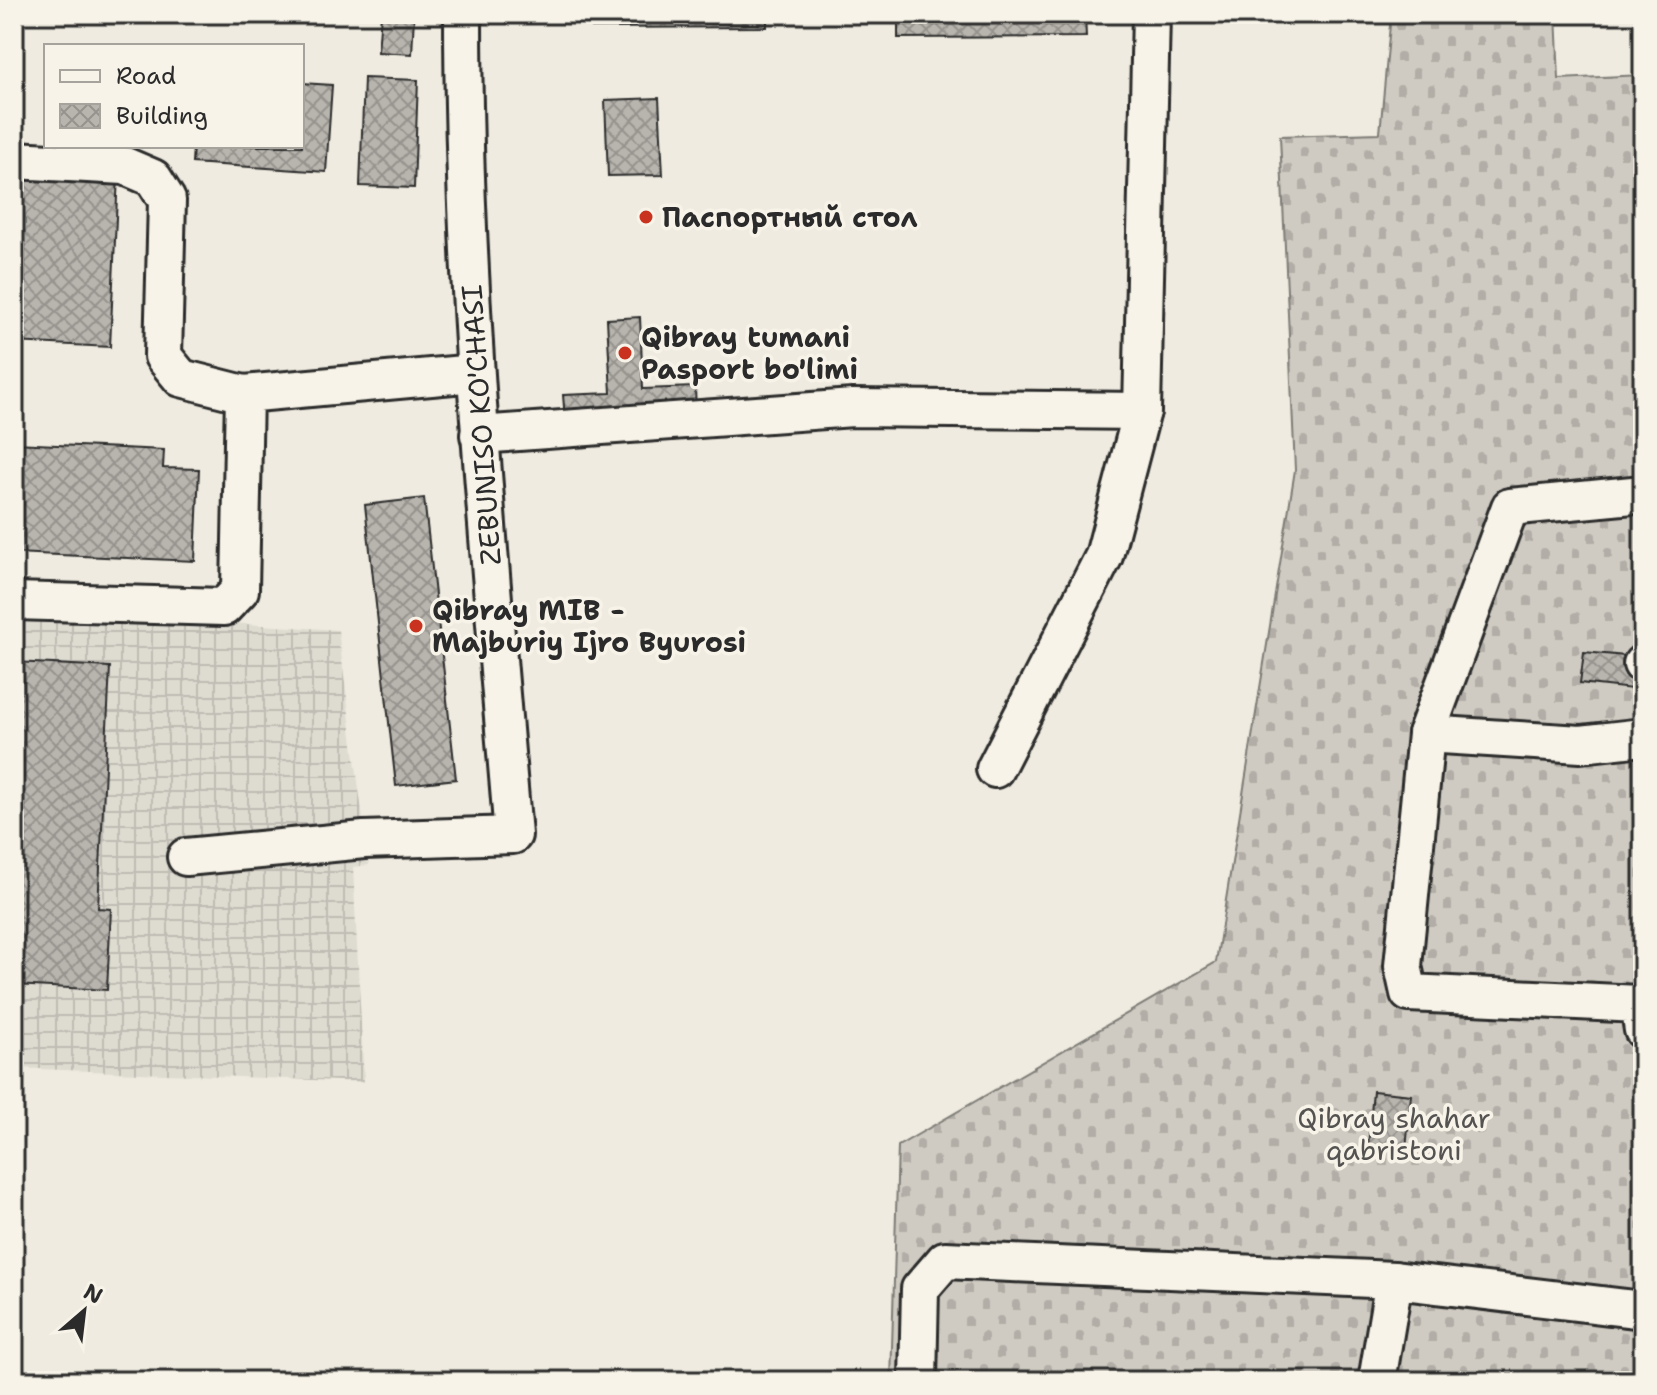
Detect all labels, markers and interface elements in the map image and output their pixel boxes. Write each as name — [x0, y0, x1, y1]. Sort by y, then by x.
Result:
legend — [44, 44, 304, 148]
text: Road — [116, 60, 176, 92]
text: Building — [116, 100, 208, 132]
place label: Паспортный стол — [662, 198, 918, 236]
marker: Паспортный стол — [637, 208, 655, 226]
street label: ZEBUNISO KO'CHASI — [452, 283, 510, 567]
place label: Qibray tumani Pasport bo'limi — [641, 318, 858, 388]
marker: Qibray tumani Pasport bo'limi — [616, 344, 634, 362]
place label: Qibray MIB - Majburiy Ijro Byurosi — [432, 591, 746, 661]
marker: Qibray MIB - Majburiy Ijro Byurosi — [407, 617, 425, 635]
park label: Qibray shahar qabristoni — [1297, 1099, 1491, 1169]
north arrow — [44, 1271, 124, 1351]
text: N — [79, 1277, 108, 1311]

